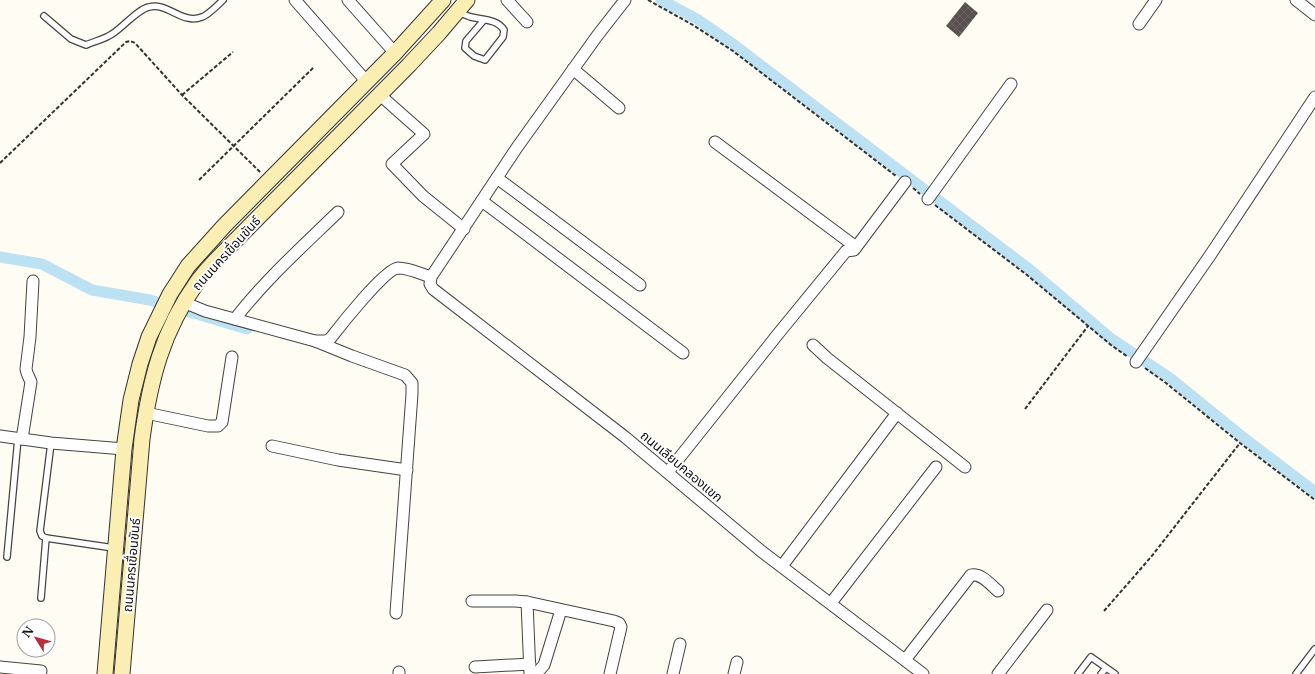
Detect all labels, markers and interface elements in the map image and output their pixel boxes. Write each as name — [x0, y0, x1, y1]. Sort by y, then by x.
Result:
street label: ถนนนครเขื่อนขันธ์ — [188, 212, 264, 294]
street label: ถนนเลียบคลองแขก — [637, 427, 726, 506]
street label: ถนนนครเขื่อนขันธ์ — [118, 517, 144, 613]
north arrow — [16, 618, 56, 658]
text: N — [19, 623, 37, 640]

